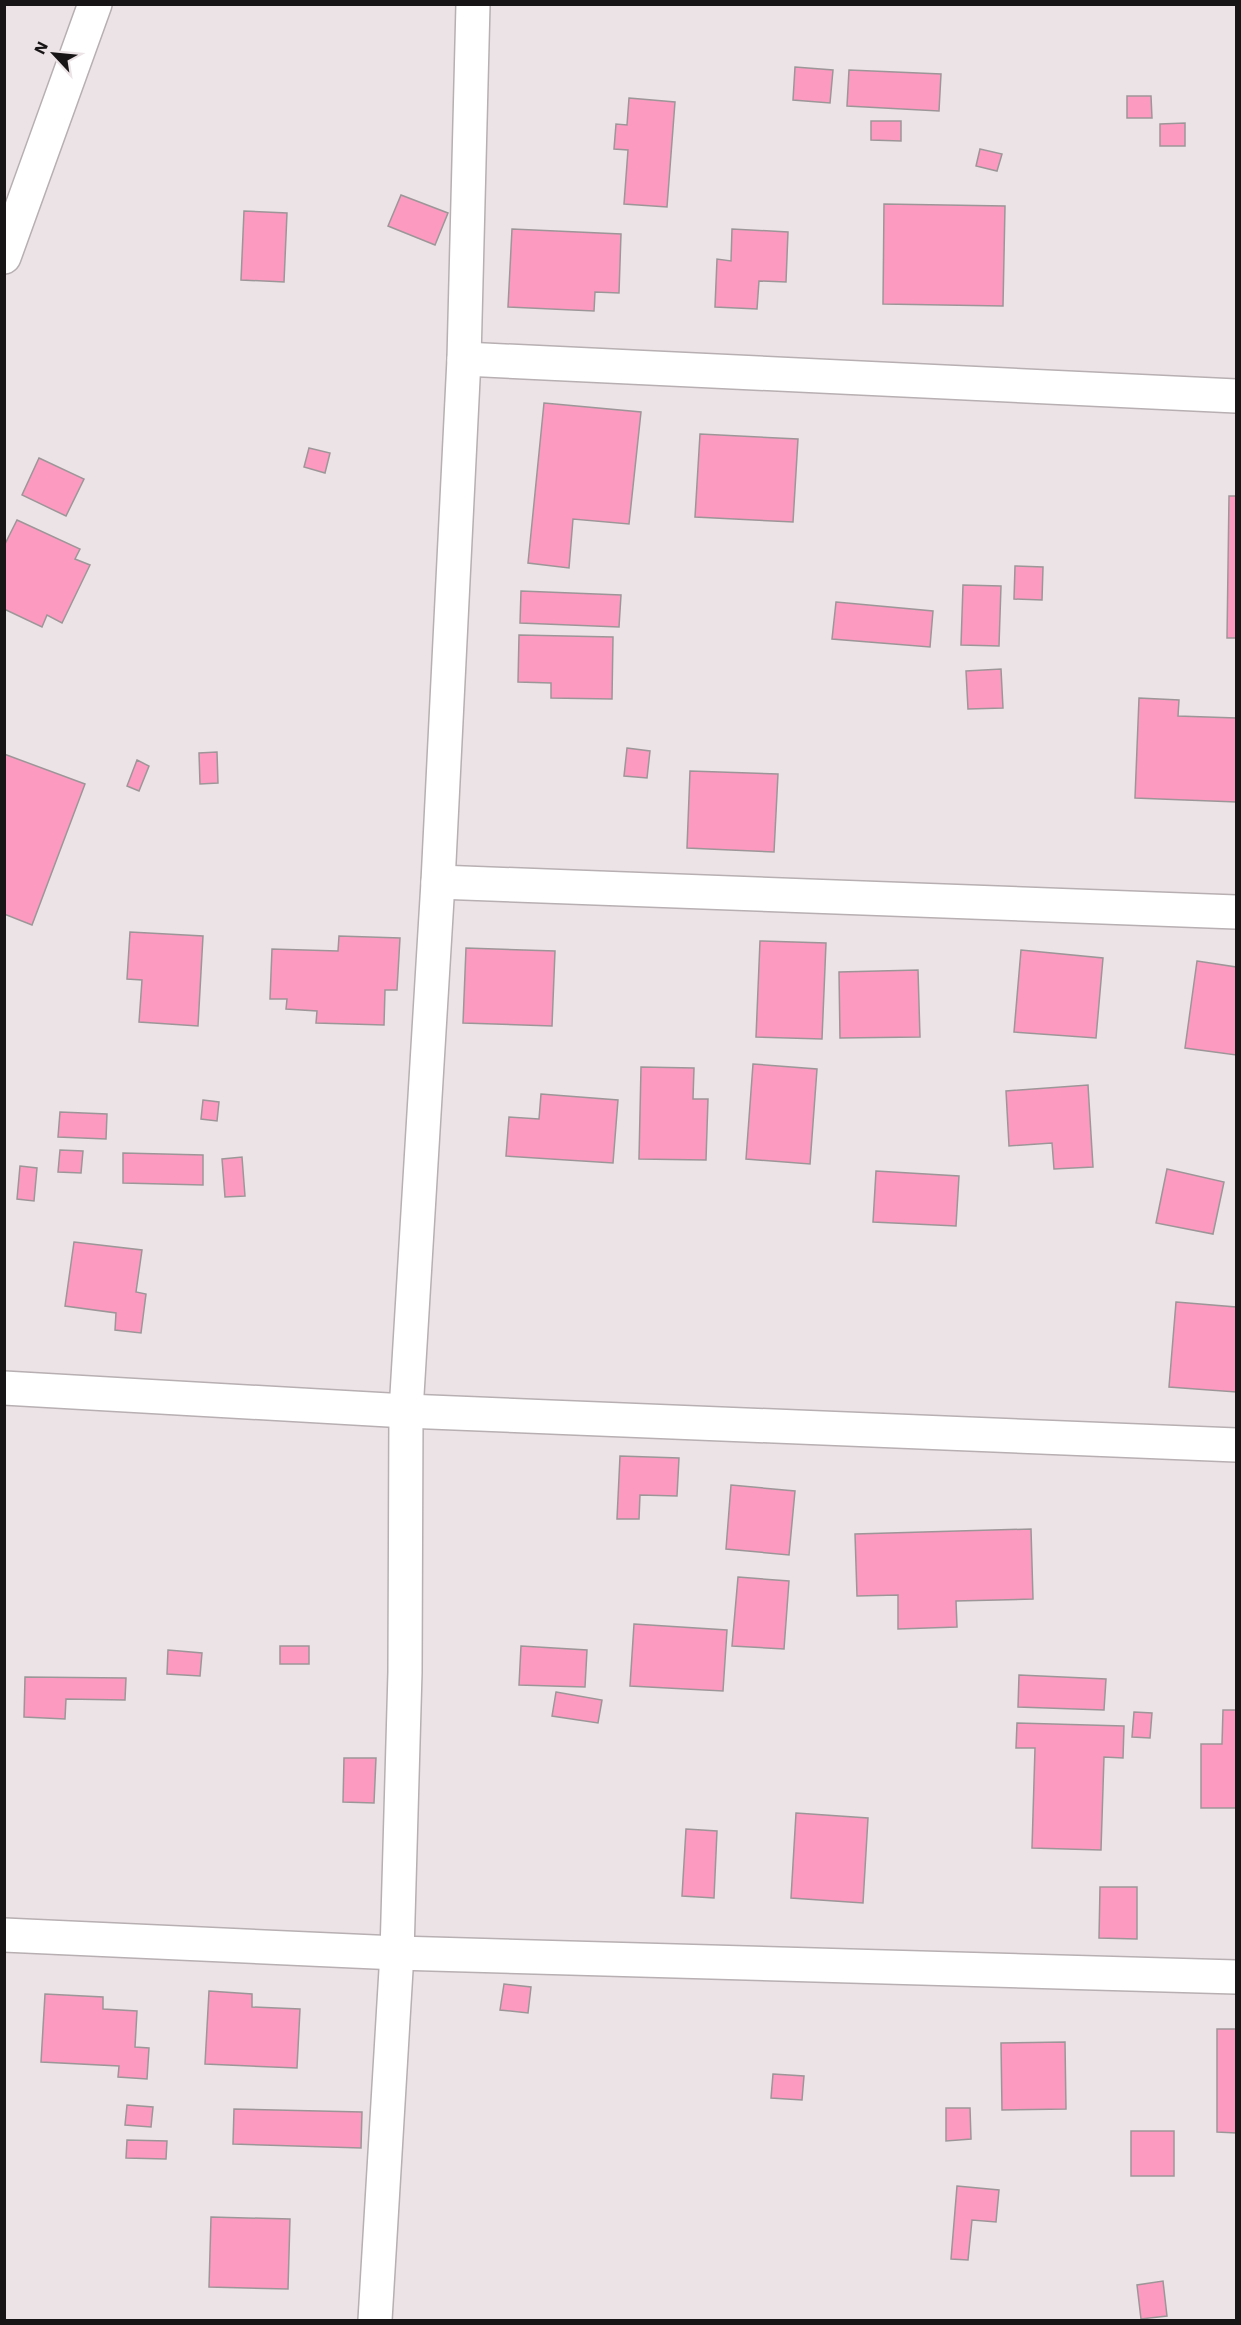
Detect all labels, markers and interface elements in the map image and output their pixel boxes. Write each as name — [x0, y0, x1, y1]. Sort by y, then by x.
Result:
north arrow — [24, 24, 84, 84]
text: N — [30, 38, 52, 57]

